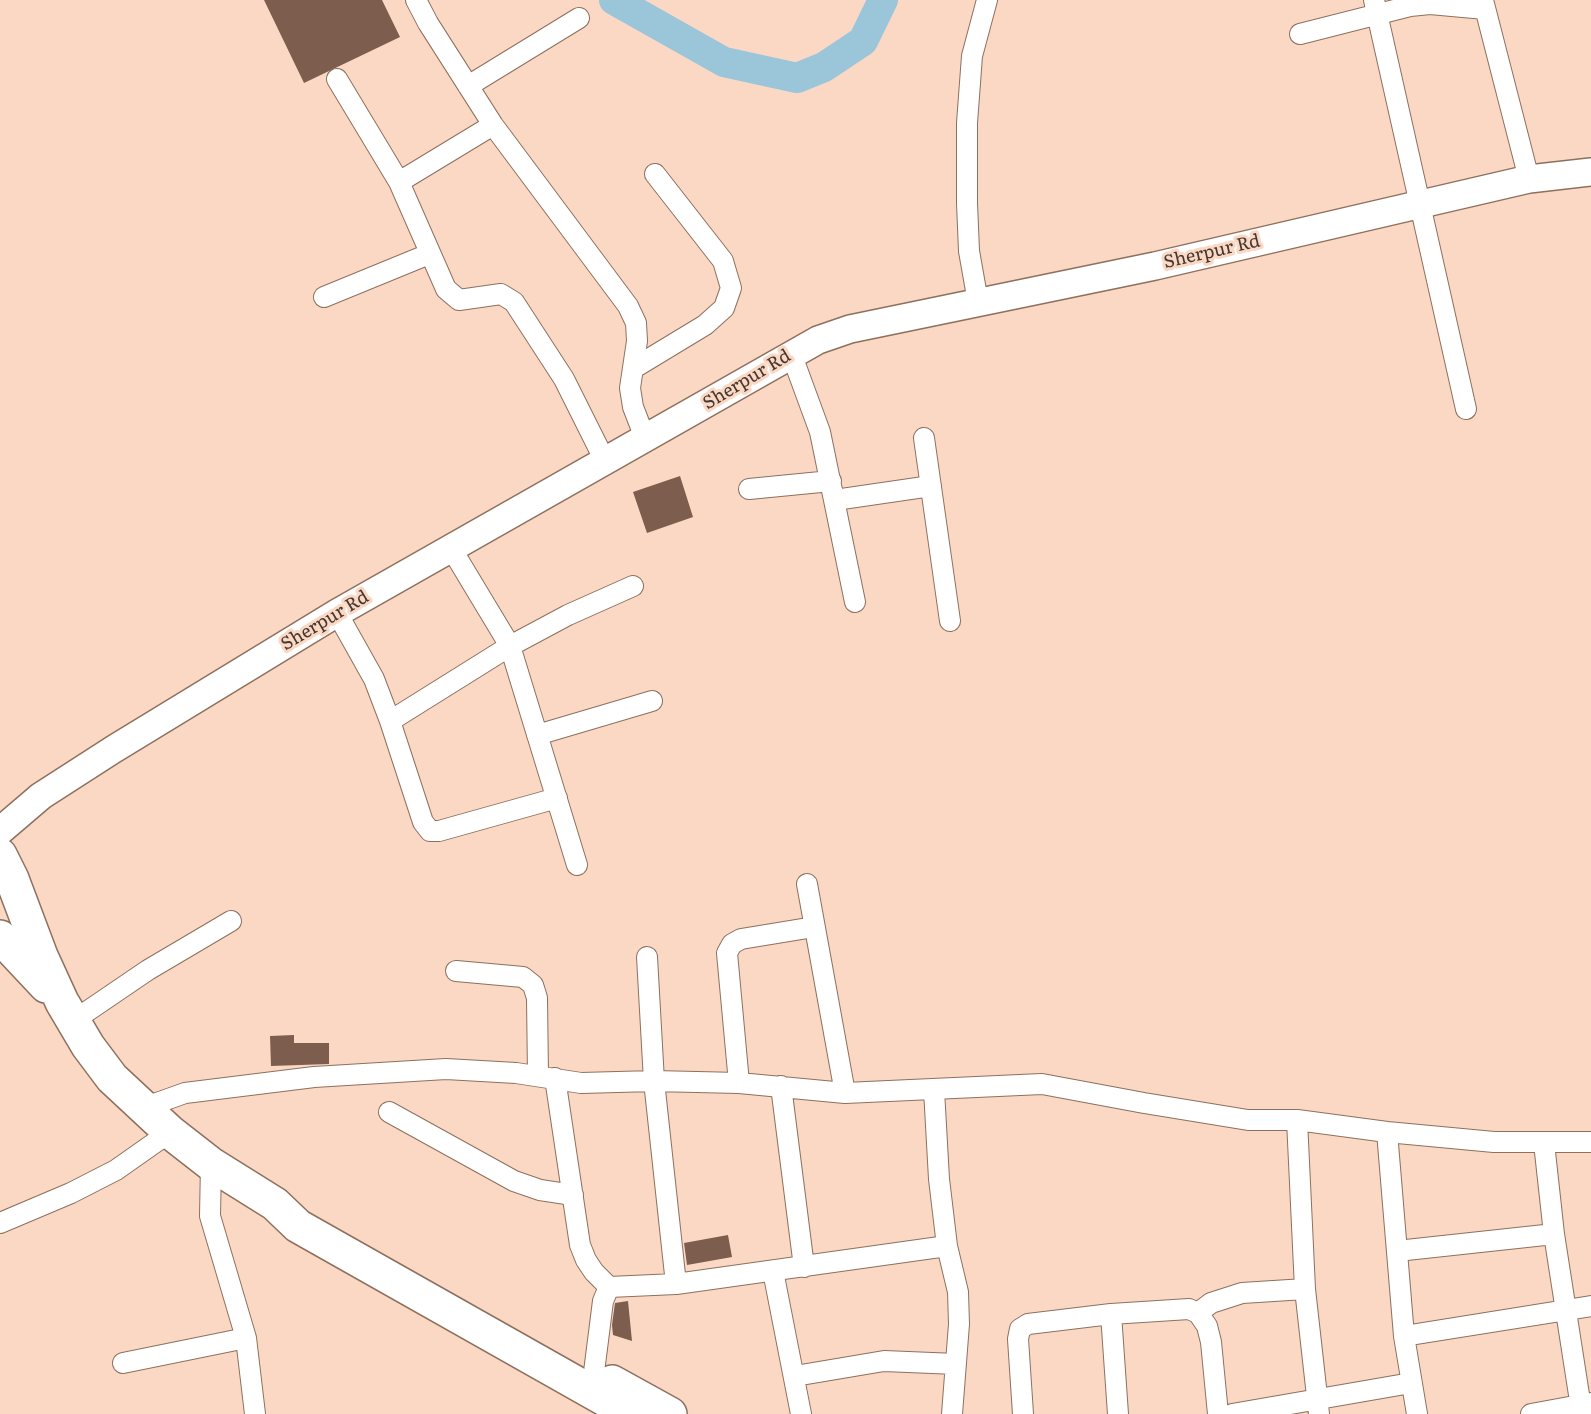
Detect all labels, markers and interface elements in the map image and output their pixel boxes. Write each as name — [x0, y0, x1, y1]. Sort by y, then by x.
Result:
street label: Sherpur Rd — [1162, 230, 1262, 274]
street label: Sherpur Rd — [699, 345, 795, 415]
street label: Sherpur Rd — [277, 586, 373, 656]

